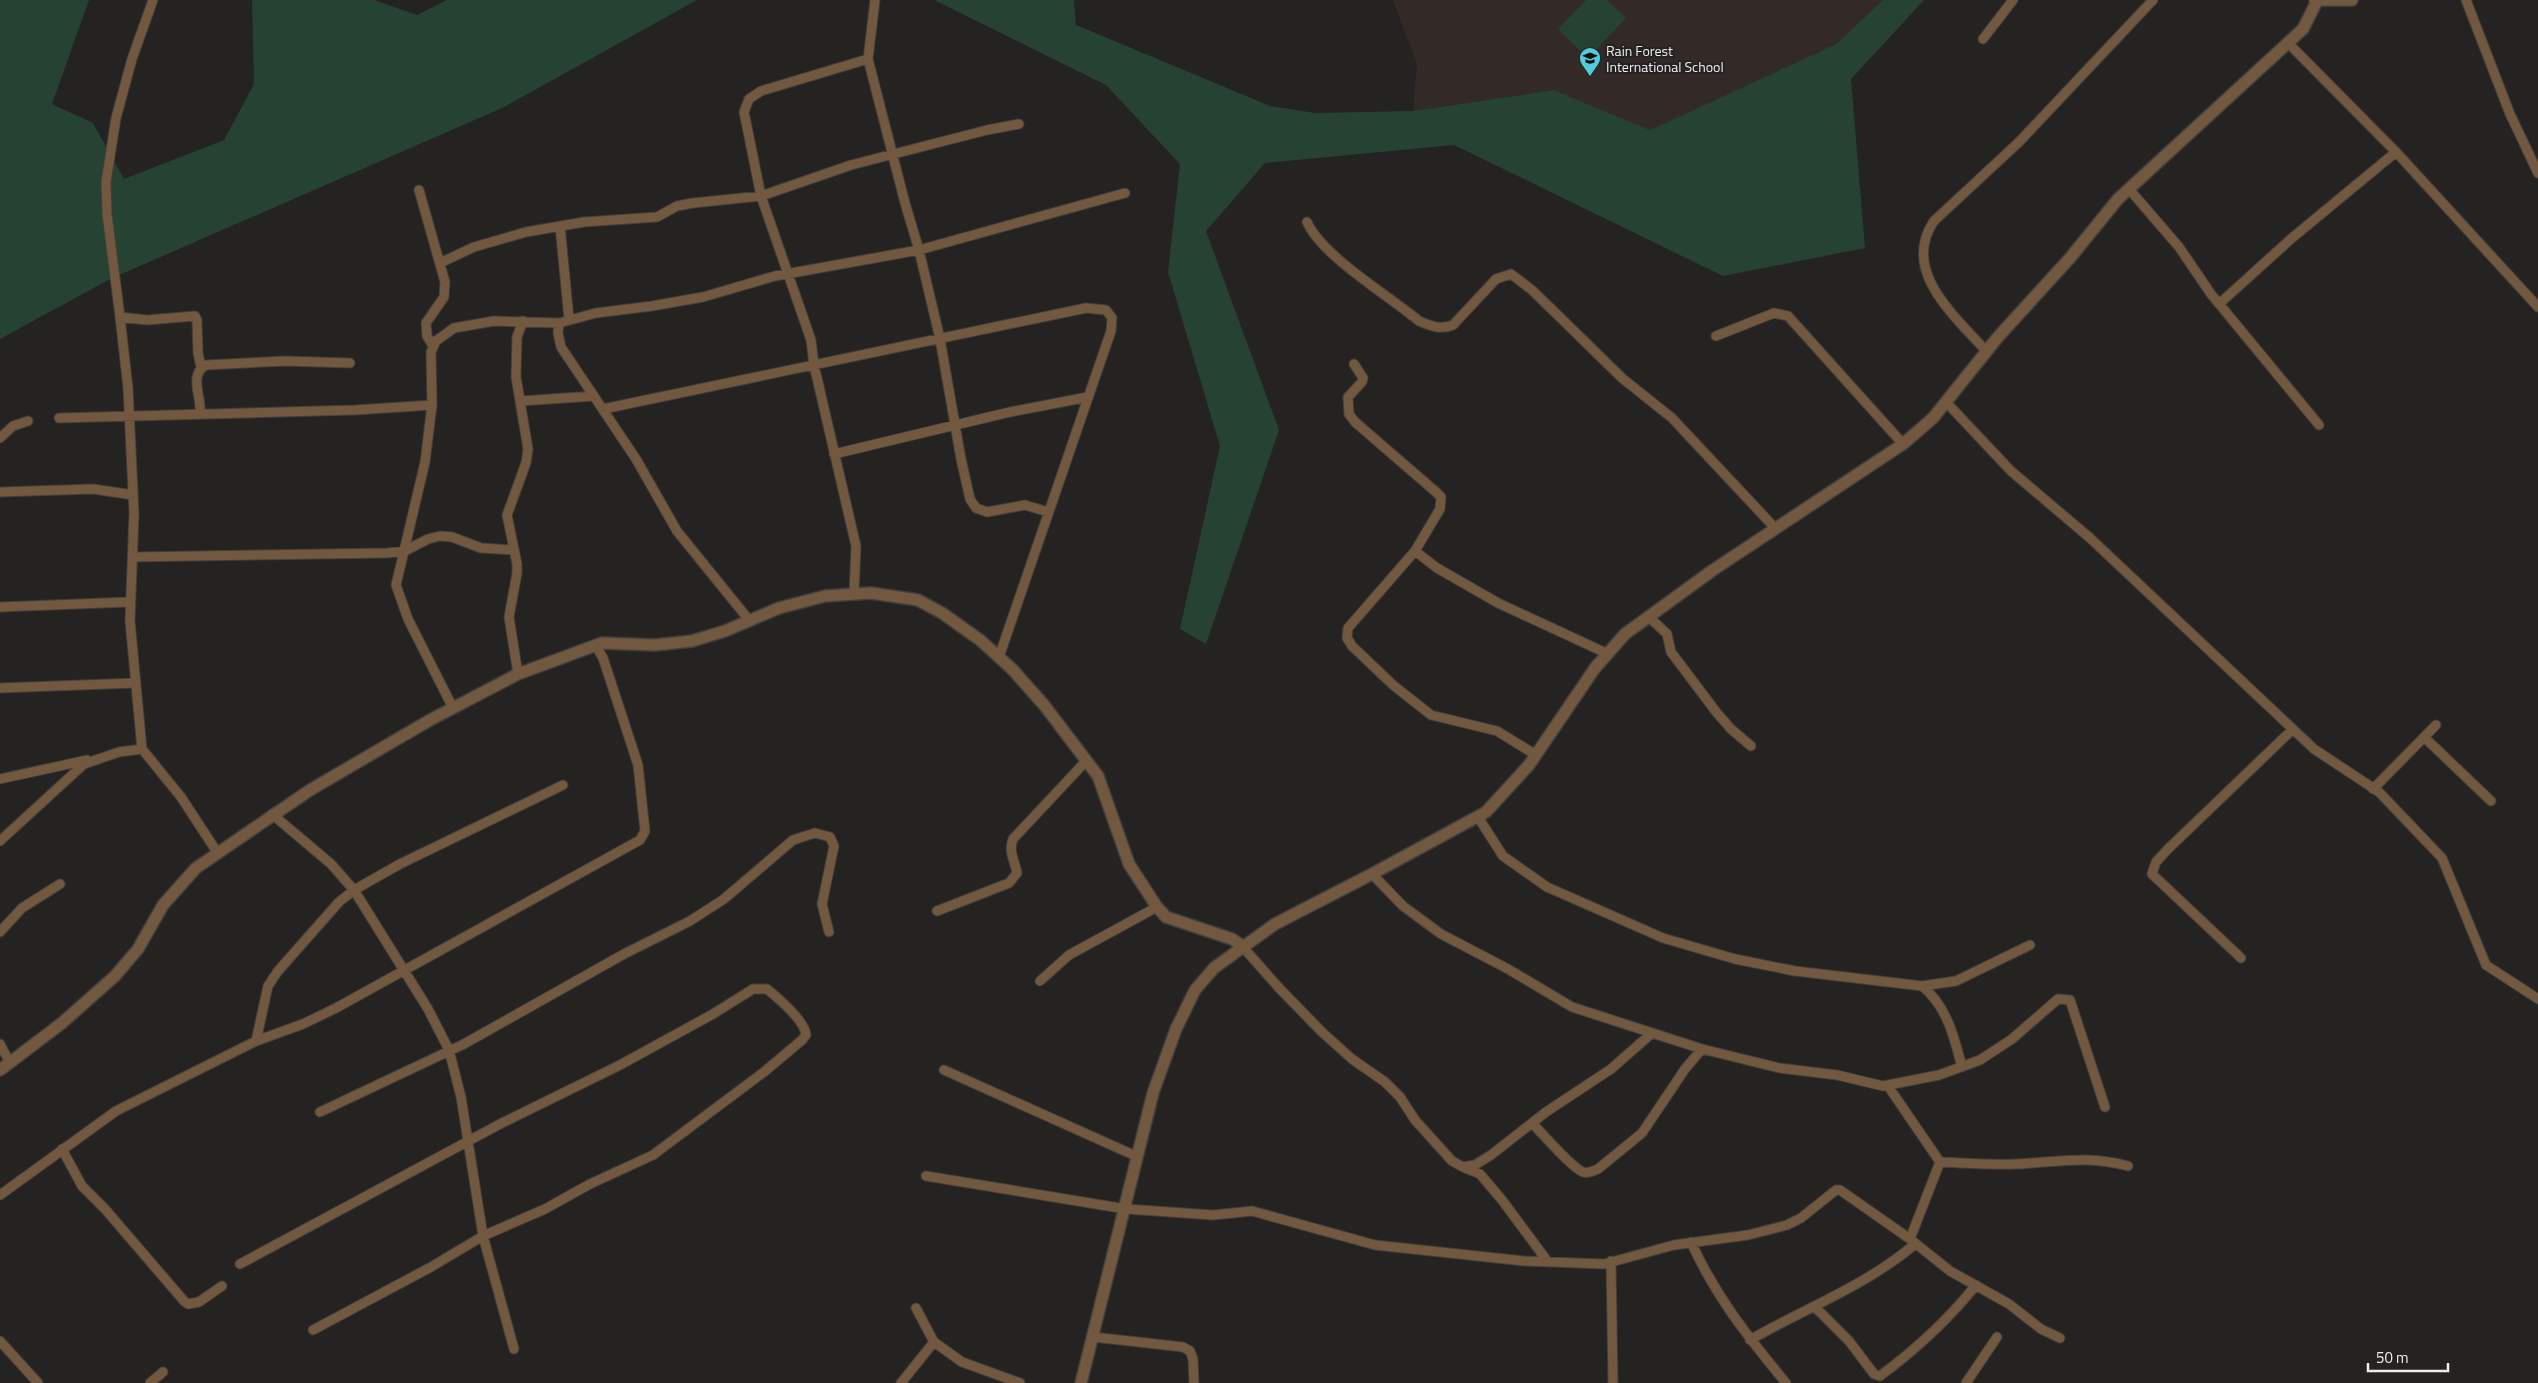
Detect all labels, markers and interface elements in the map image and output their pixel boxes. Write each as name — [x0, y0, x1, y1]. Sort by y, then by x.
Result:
place label: Rain Forest International School — [1606, 40, 1724, 77]
school or university icon: Rain Forest International School — [1578, 46, 1602, 77]
scale bar — [2368, 1340, 2448, 1372]
text: 50 m — [2376, 1346, 2409, 1369]

